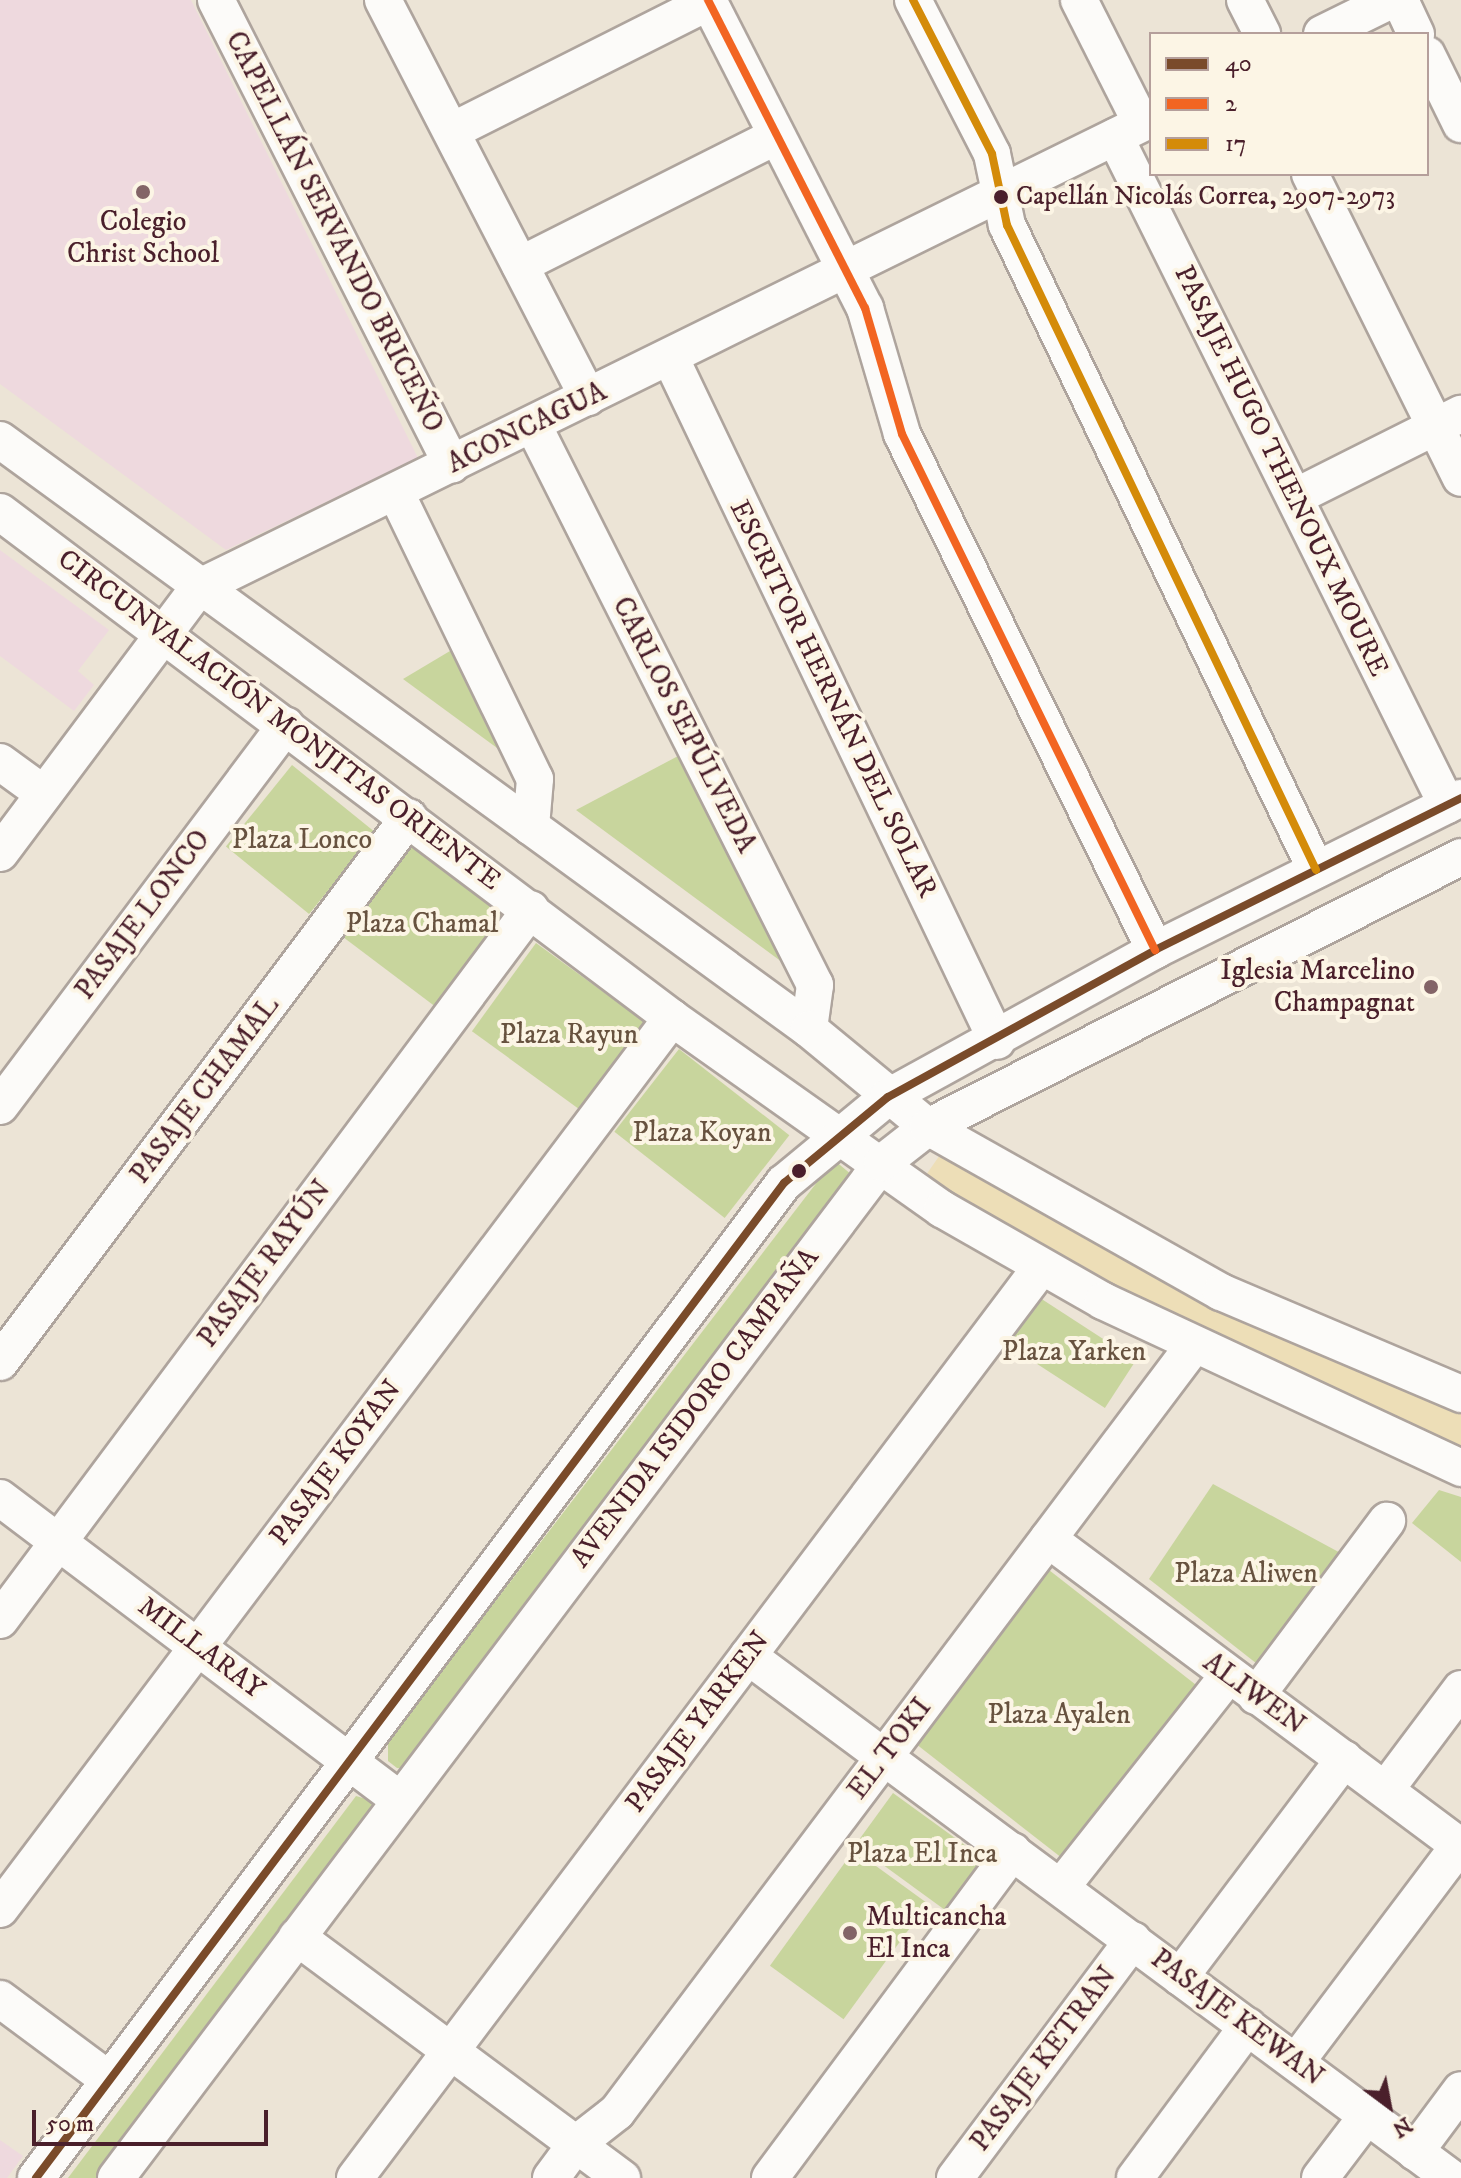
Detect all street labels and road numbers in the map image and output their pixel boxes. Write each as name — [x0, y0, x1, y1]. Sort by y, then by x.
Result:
street label: CAPELLÁN SERVANDO BRICEÑO — [218, 26, 450, 438]
street label: PASAJE HUGO THENOUX MOURE — [1167, 260, 1395, 682]
street label: ACONCAGUA — [442, 375, 612, 481]
street label: ESCRITOR HERNÁN DEL SOLAR — [722, 495, 944, 903]
street label: CIRCUNVALACIÓN MONJITAS ORIENTE — [51, 542, 507, 898]
street label: CARLOS SEPÚLVEDA — [605, 591, 763, 859]
street label: PASAJE LONCO — [68, 824, 218, 1006]
street label: PASAJE CHAMAL — [124, 990, 286, 1190]
street label: PASAJE RAYÚN — [191, 1174, 339, 1354]
street label: AVENIDA ISIDORO CAMPAÑA — [564, 1242, 826, 1574]
street label: PASAJE KOYAN — [263, 1374, 409, 1552]
street label: MILLARAY — [131, 1590, 271, 1706]
street label: PASAJE YARKEN — [619, 1625, 777, 1819]
street label: ALIWEN — [1196, 1646, 1312, 1742]
street label: EL TOKI — [841, 1692, 939, 1806]
street label: PASAJE KEWAN — [1144, 1942, 1330, 2094]
street label: PASAJE KETRAN — [964, 1960, 1124, 2158]

